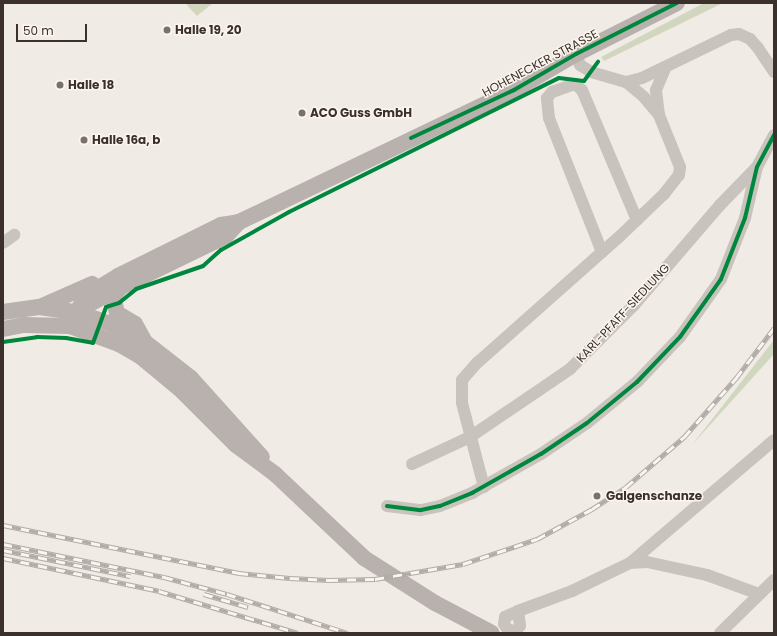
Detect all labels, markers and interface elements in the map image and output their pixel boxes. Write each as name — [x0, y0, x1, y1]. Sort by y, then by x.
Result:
scale bar — [18, 16, 89, 42]
text: 50 m — [23, 22, 54, 39]
place label: Halle 19, 20 — [175, 23, 241, 37]
marker: Halle 19, 20 — [162, 25, 172, 35]
street label: HOHENECKER STRASSE — [480, 26, 600, 100]
place label: Halle 18 — [68, 78, 114, 92]
marker: Halle 18 — [55, 80, 65, 90]
place label: ACO Guss GmbH — [310, 106, 412, 120]
marker: ACO Guss GmbH — [297, 108, 307, 118]
place label: Halle 16a, b — [92, 133, 160, 147]
marker: Halle 16a, b — [79, 135, 89, 145]
street label: KARL-PFAFF-SIEDLUNG — [573, 261, 673, 365]
place label: Galgenschanze — [606, 489, 702, 503]
marker: Galgenschanze — [591, 490, 603, 502]

